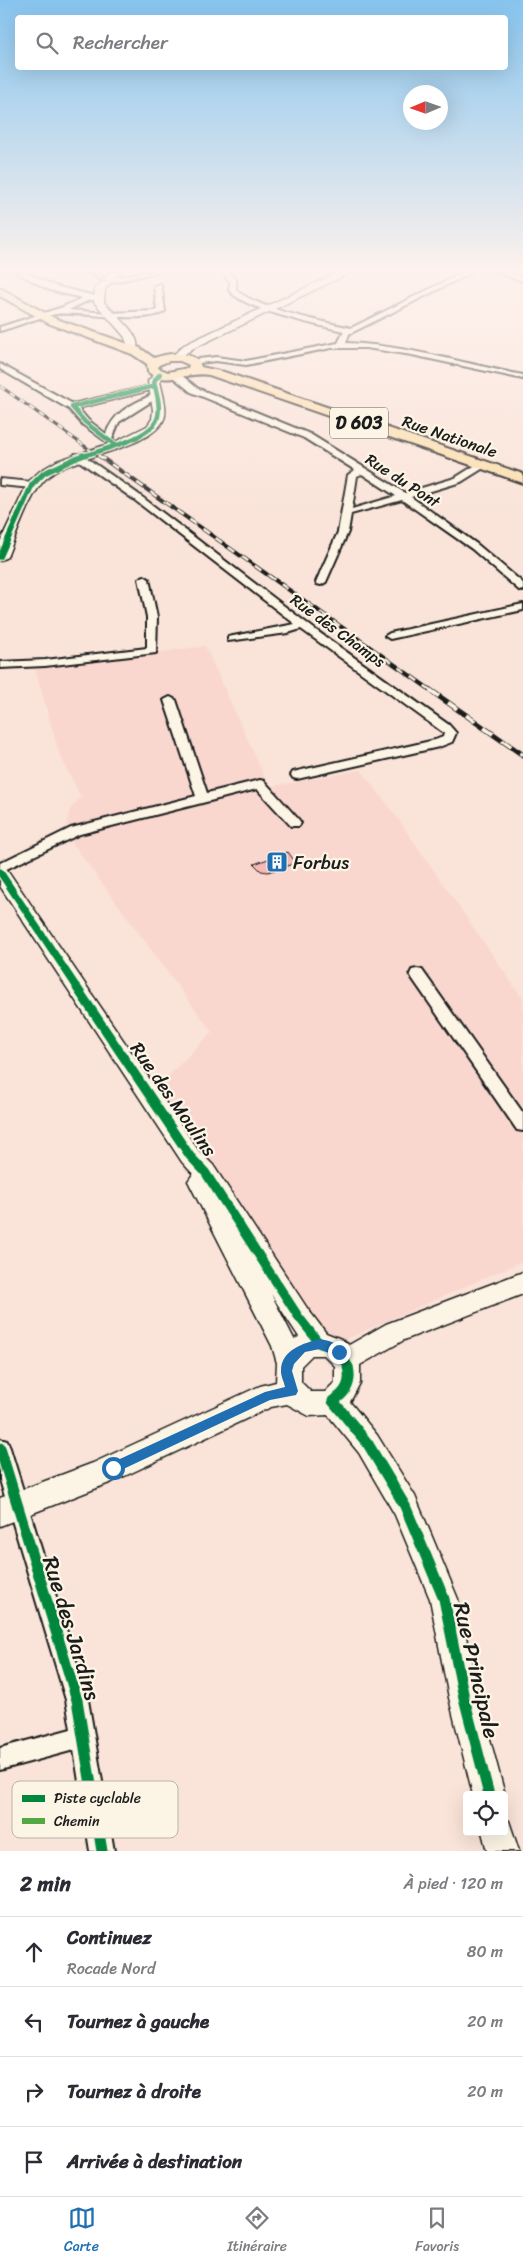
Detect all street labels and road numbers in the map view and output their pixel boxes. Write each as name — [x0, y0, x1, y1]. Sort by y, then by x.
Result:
street label: Rue Nationale — [398, 407, 501, 466]
road number: D 603 — [330, 408, 388, 438]
street label: Rue du Pont — [359, 445, 447, 516]
street label: Rue des Champs — [284, 586, 392, 675]
street label: Rue des Moulins — [122, 1035, 226, 1164]
street label: Rue des Jardins — [31, 1551, 112, 1705]
street label: Rue Principale — [442, 1598, 511, 1742]

